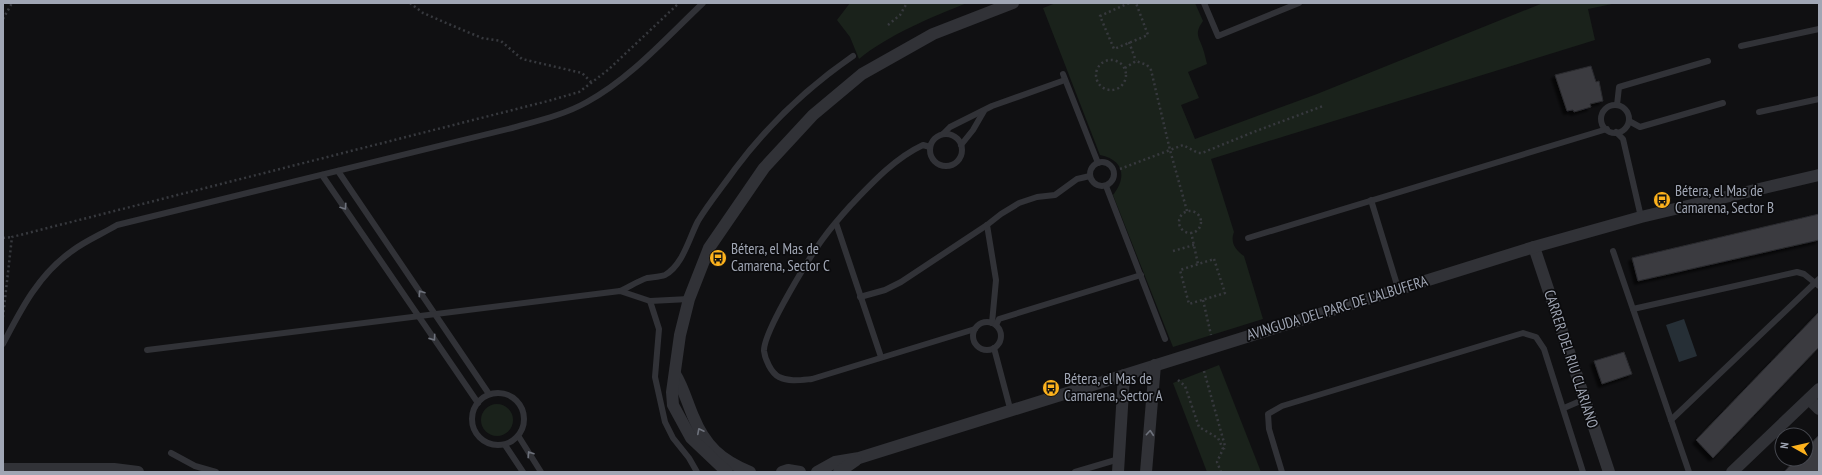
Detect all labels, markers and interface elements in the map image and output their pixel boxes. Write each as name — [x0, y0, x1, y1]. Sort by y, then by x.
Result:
place label: Bétera, el Mas de Camarena, Sector B — [1675, 181, 1774, 217]
bus stop icon: Bétera, el Mas de Camarena, Sector B — [1652, 190, 1672, 210]
one-way arrow — [339, 203, 346, 210]
place label: Bétera, el Mas de Camarena, Sector C — [731, 239, 830, 275]
bus stop icon: Bétera, el Mas de Camarena, Sector C — [708, 248, 728, 268]
street label: AVINGUDA DEL PARC DE L'ALBUFERA — [1244, 271, 1431, 344]
street label: CARRER DEL RIU CLARIANO — [1540, 287, 1603, 430]
one-way arrow — [418, 290, 425, 297]
one-way arrow — [428, 334, 436, 341]
place label: Bétera, el Mas de Camarena, Sector A — [1064, 369, 1164, 405]
bus stop icon: Bétera, el Mas de Camarena, Sector A — [1041, 378, 1061, 398]
north arrow — [1774, 427, 1814, 467]
one-way arrow — [697, 428, 705, 435]
one-way arrow — [1145, 430, 1154, 436]
text: N — [1777, 442, 1791, 450]
one-way arrow — [527, 451, 535, 458]

